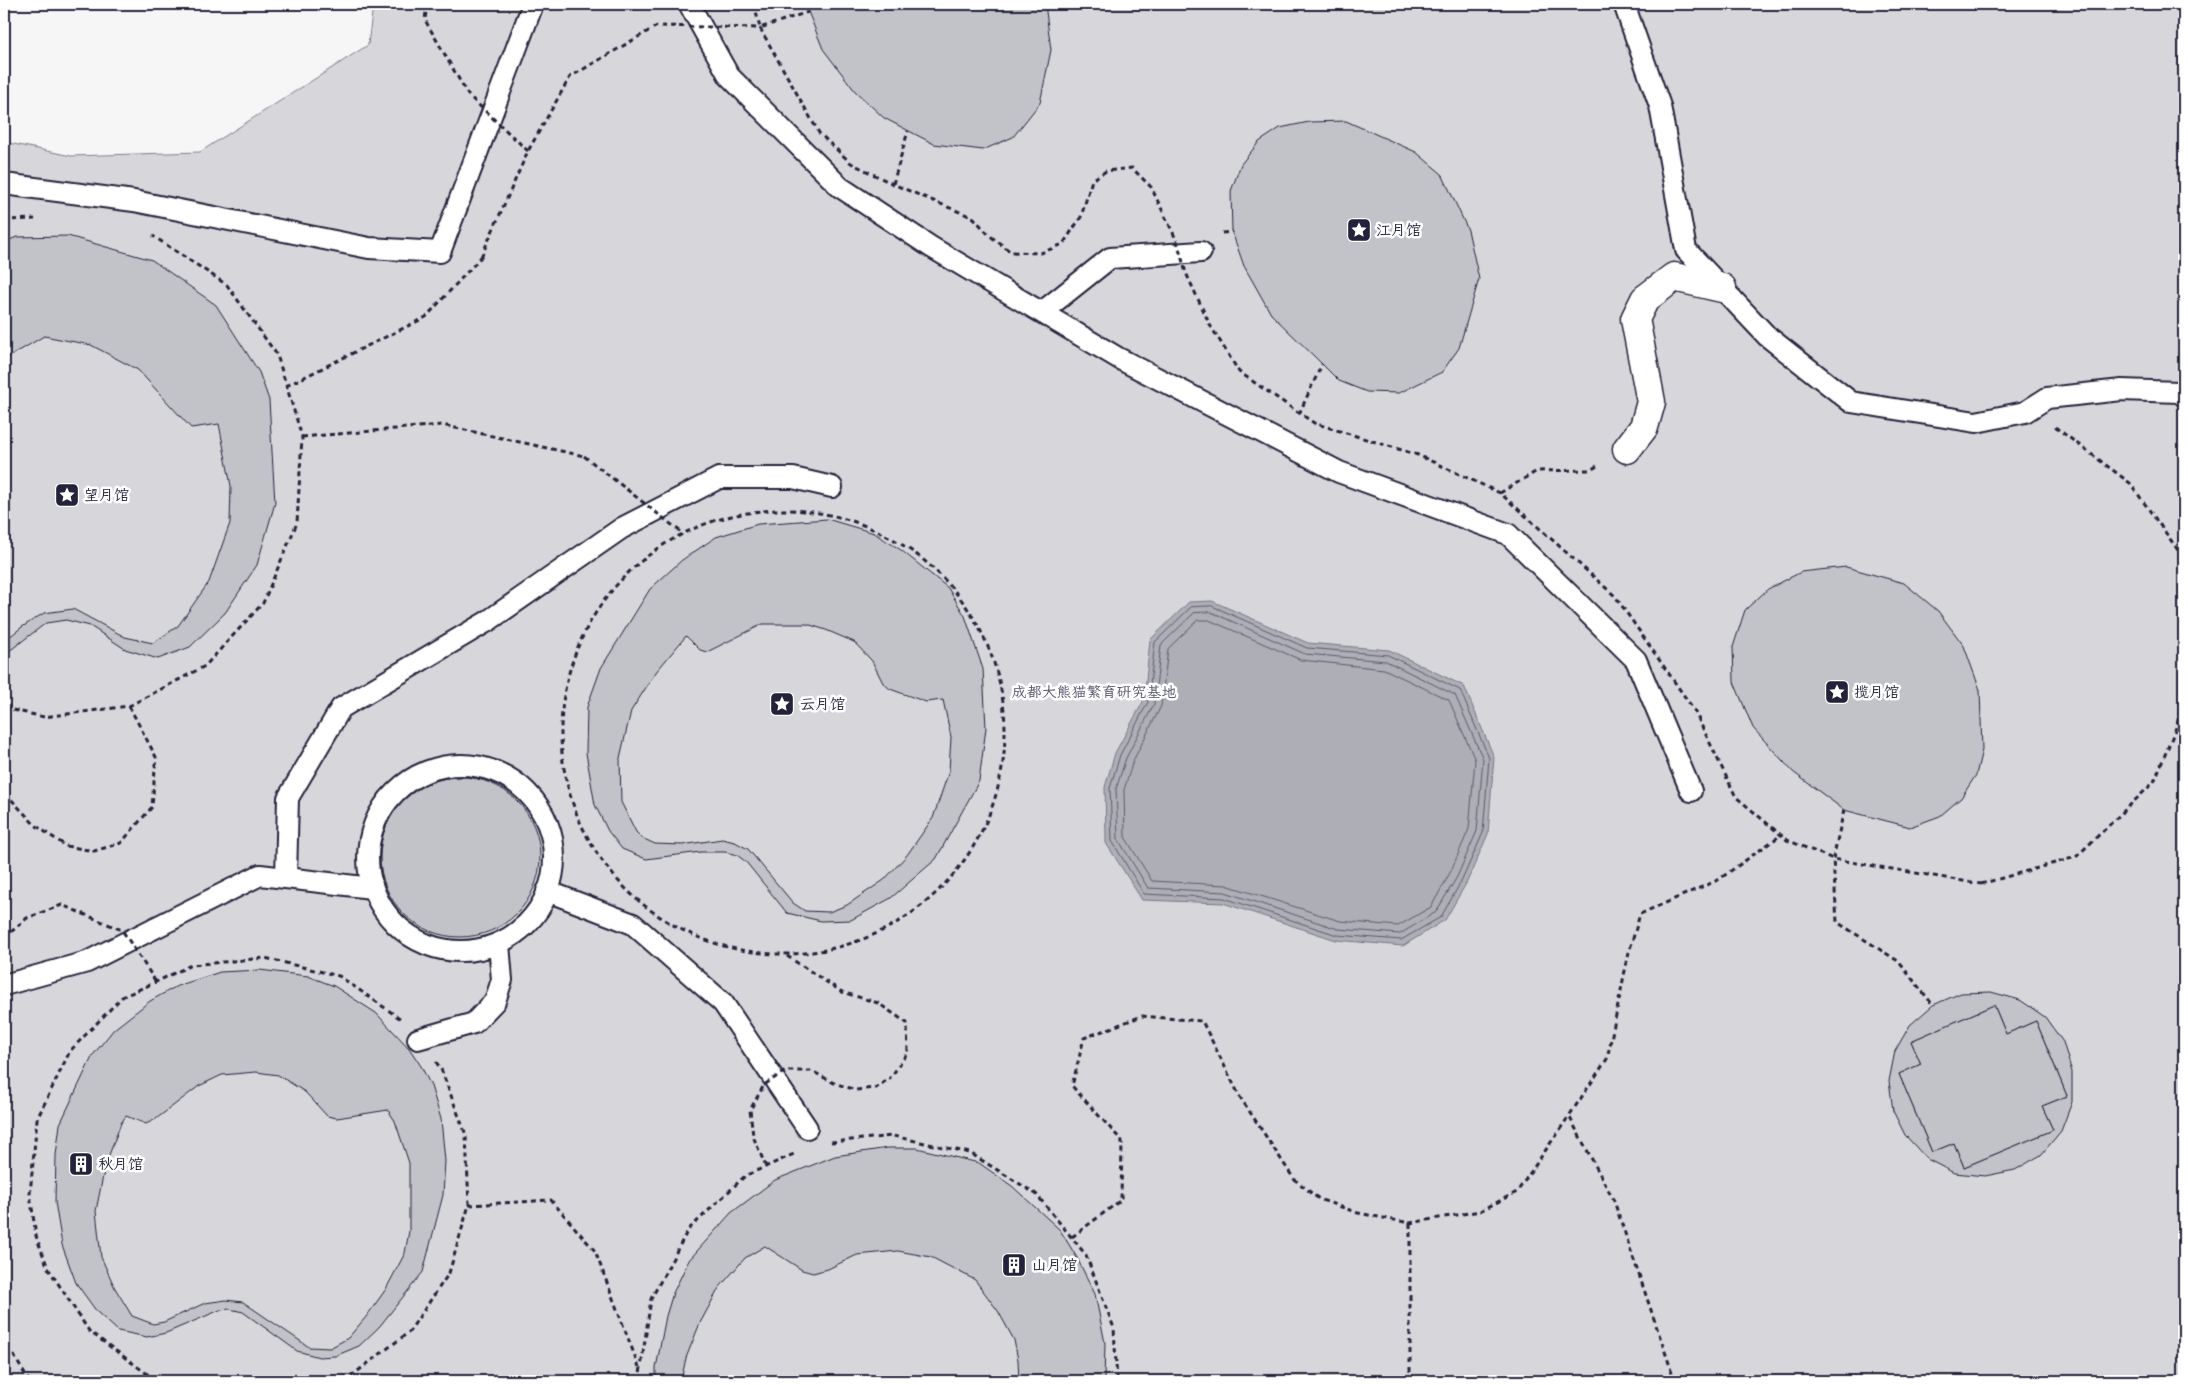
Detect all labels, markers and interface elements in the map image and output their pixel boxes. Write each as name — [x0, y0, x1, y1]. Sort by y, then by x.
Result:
place icon: 江月馆 — [1346, 217, 1372, 243]
place label: 江月馆 — [1376, 221, 1421, 240]
place icon: 望月馆 — [54, 482, 80, 508]
place label: 望月馆 — [84, 486, 129, 505]
place icon: 揽月馆 — [1824, 679, 1850, 705]
park label: 成都大熊猫繁育研究基地 — [1011, 683, 1177, 702]
place label: 揽月馆 — [1854, 683, 1899, 702]
place icon: 云月馆 — [769, 691, 795, 717]
place label: 云月馆 — [800, 695, 845, 714]
building icon: 秋月馆 — [68, 1151, 94, 1177]
place label: 秋月馆 — [98, 1155, 143, 1174]
building icon: 山月馆 — [1001, 1252, 1027, 1278]
place label: 山月馆 — [1032, 1256, 1077, 1275]

